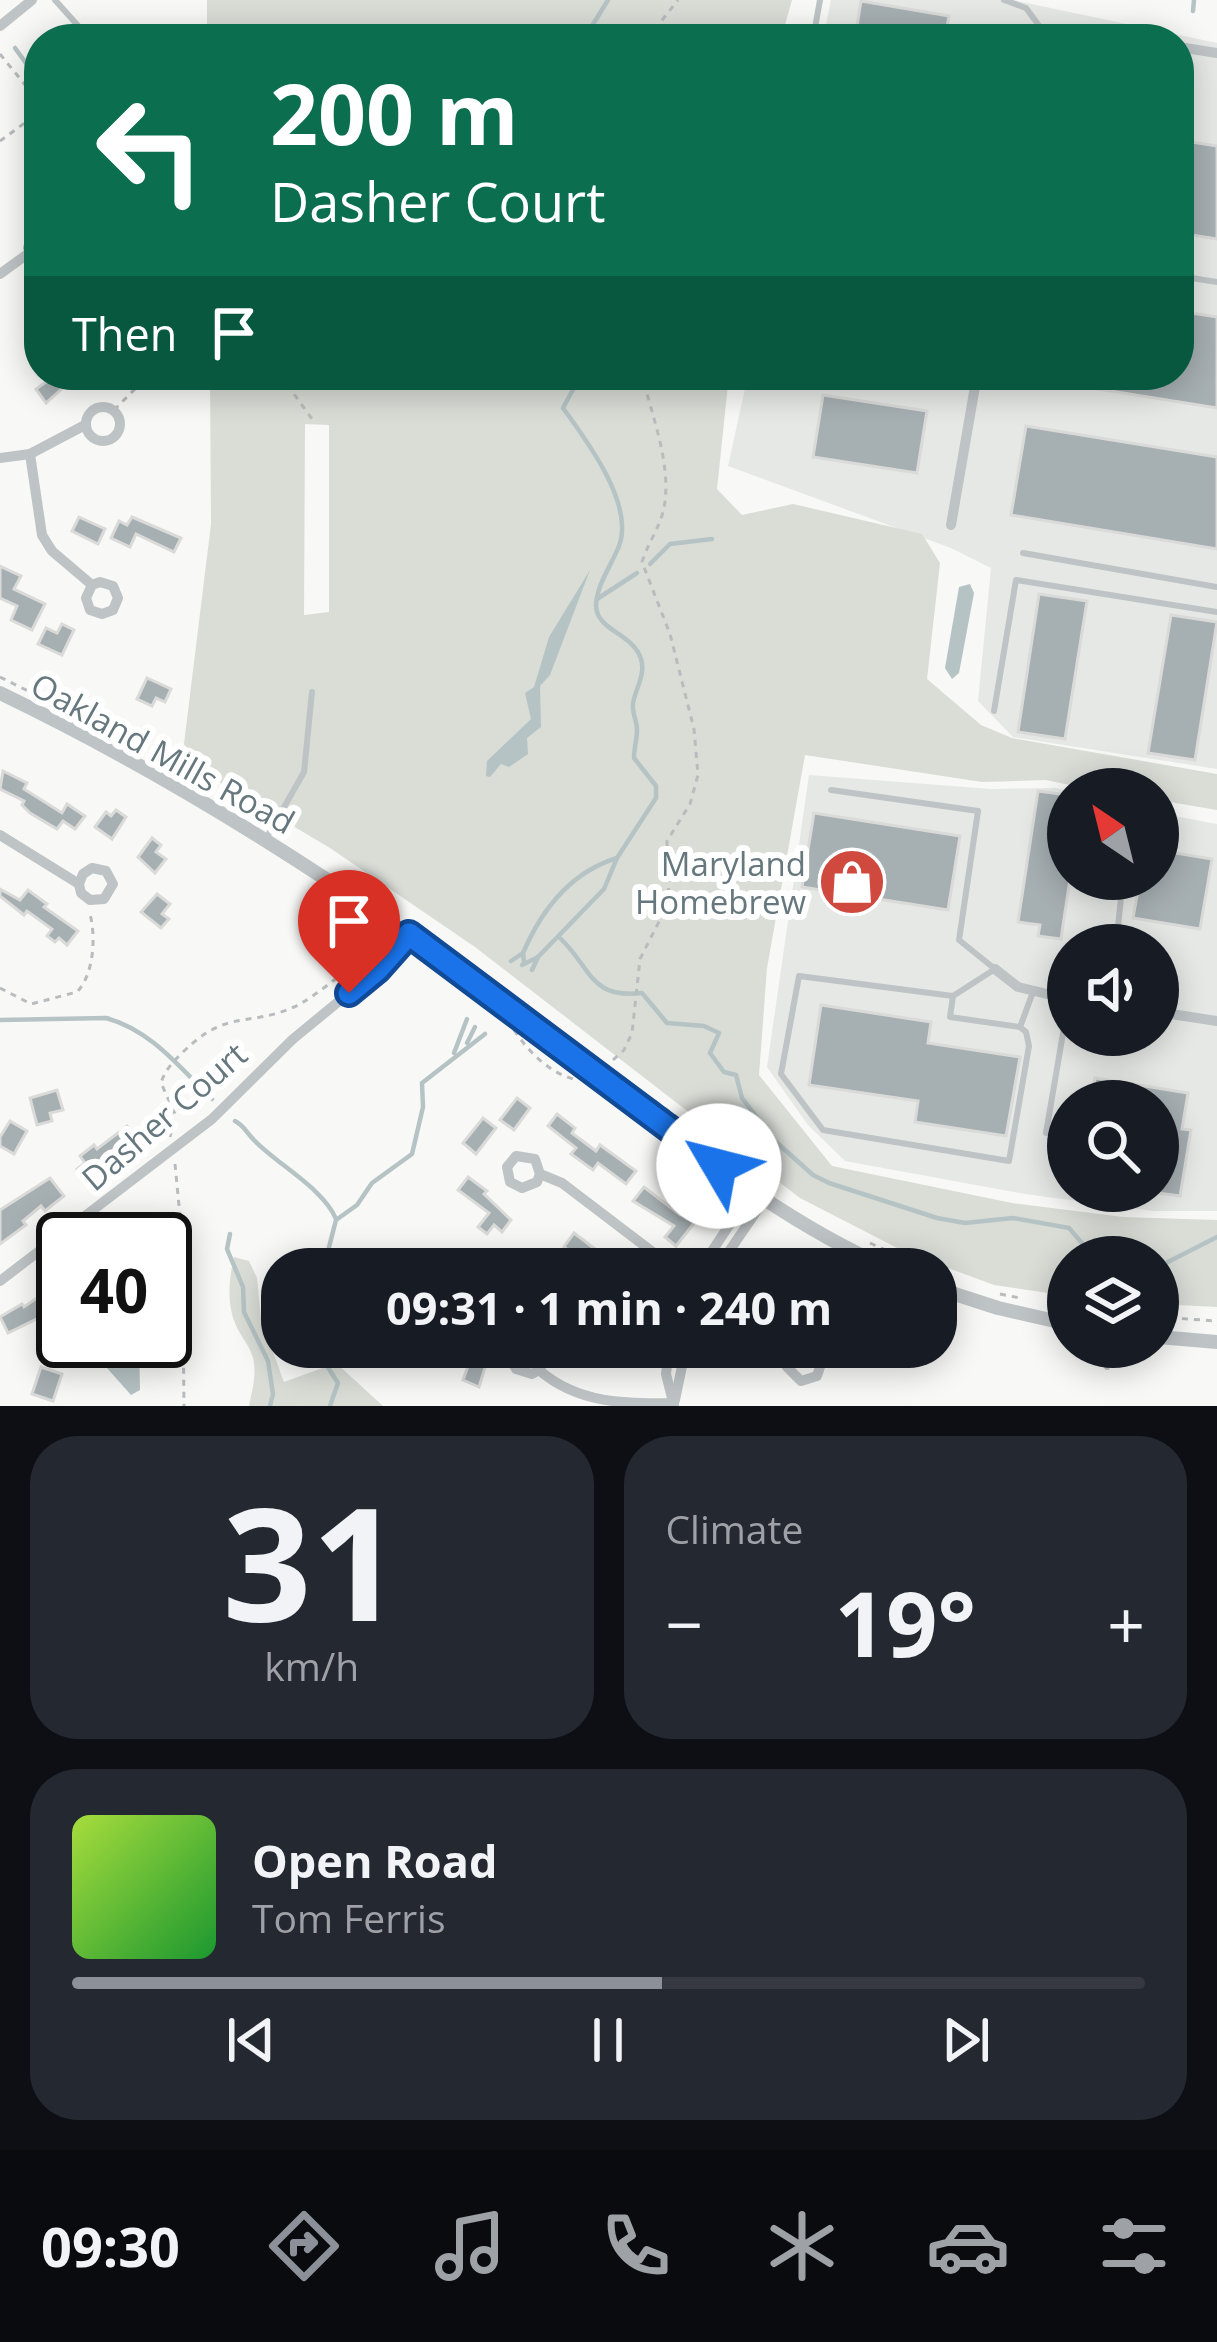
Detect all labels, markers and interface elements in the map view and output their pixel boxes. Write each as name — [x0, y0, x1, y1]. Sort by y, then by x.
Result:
text: 200 m — [270, 55, 518, 170]
icon: left — [72, 72, 228, 228]
text: Dasher Court — [270, 164, 605, 238]
icon: arrive — [201, 300, 267, 366]
text: Then — [72, 303, 177, 364]
street label: Oakland Mills Road — [23, 662, 303, 844]
north arrow — [1047, 768, 1179, 900]
map controls — [1047, 768, 1179, 1368]
place label: Maryland Homebrew — [635, 841, 806, 924]
shop icon: Maryland Homebrew — [817, 847, 887, 917]
pin — [298, 870, 400, 993]
icon: arrive — [316, 888, 382, 954]
button: sound — [1047, 924, 1179, 1056]
street label: Dasher Court — [72, 1032, 256, 1200]
button: search — [1047, 1080, 1179, 1212]
position arrow — [656, 1103, 782, 1229]
speed limit sign: 40 — [36, 1212, 192, 1368]
button: layers — [1047, 1236, 1179, 1368]
text: 09:31 · 1 min · 240 m — [386, 1277, 832, 1338]
text: 31 — [223, 1454, 401, 1667]
text: Climate — [666, 1502, 803, 1555]
text: 19° — [835, 1561, 976, 1683]
text: − — [666, 1578, 703, 1668]
text: + — [1107, 1578, 1145, 1668]
text: km/h — [264, 1639, 359, 1692]
text: Open Road — [252, 1830, 497, 1891]
text: Tom Ferris — [252, 1891, 446, 1944]
icon: previous — [218, 2007, 284, 2073]
icon: pause — [575, 2007, 641, 2073]
icon: next — [933, 2007, 999, 2073]
icon: directions — [262, 2204, 346, 2288]
icon: music — [428, 2204, 512, 2288]
icon: phone — [594, 2204, 678, 2288]
icon: climate — [760, 2204, 844, 2288]
icon: car — [926, 2204, 1010, 2288]
icon: filters — [1092, 2204, 1176, 2288]
text: 09:30 — [41, 2209, 180, 2283]

